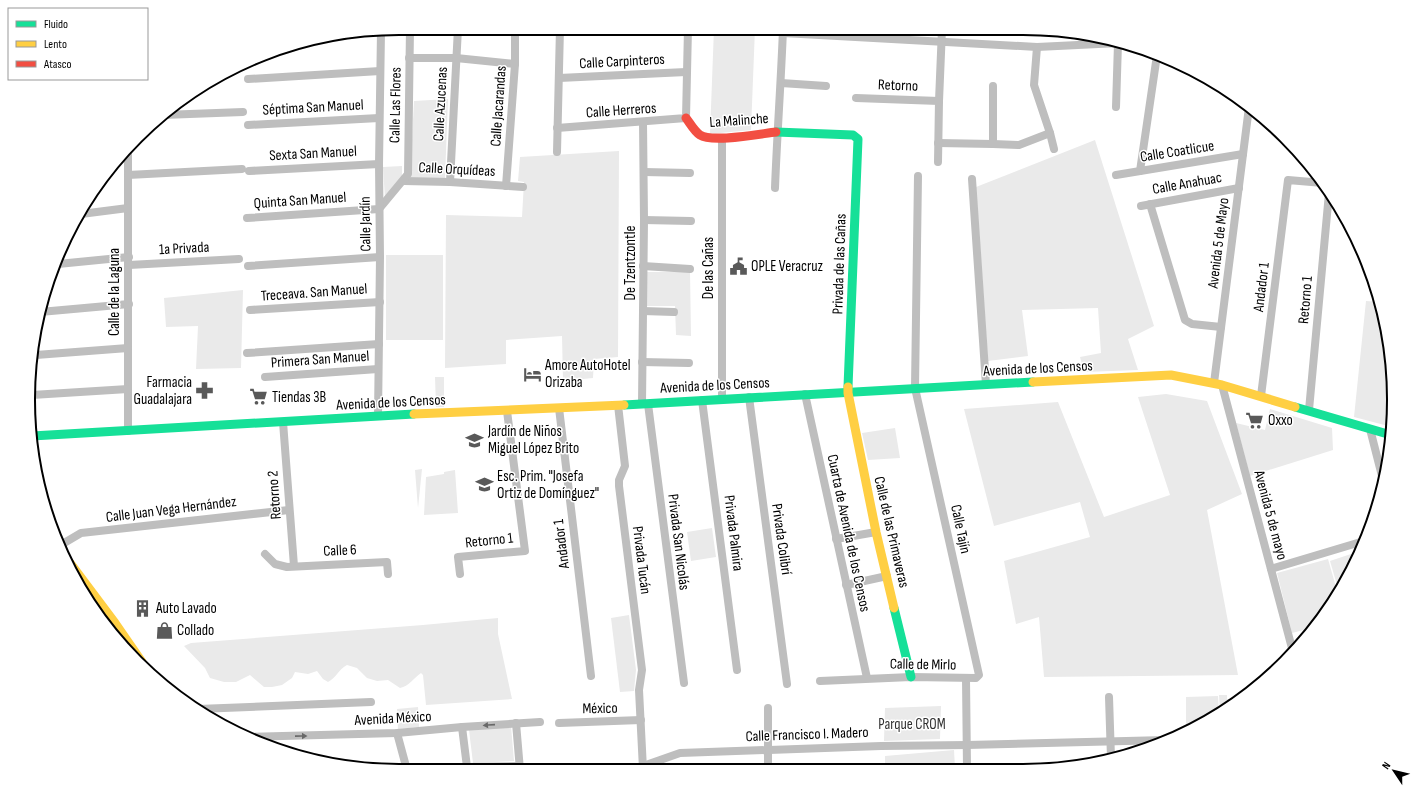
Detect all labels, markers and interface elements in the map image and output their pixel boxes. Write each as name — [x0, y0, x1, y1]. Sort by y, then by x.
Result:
legend — [8, 8, 148, 80]
text: Fluido — [44, 17, 68, 32]
text: Lento — [44, 37, 67, 52]
street label: Calle Carpinteros — [579, 50, 665, 73]
text: Atasco — [43, 57, 71, 72]
street label: Calle Jacarandas — [486, 65, 511, 147]
street label: Calle Azucenas — [429, 66, 452, 142]
street label: Calle Las Flores — [385, 67, 406, 143]
street label: Retorno — [877, 75, 918, 96]
street label: Séptima San Manuel — [262, 95, 364, 120]
street label: Calle Herreros — [585, 99, 657, 122]
street label: La Malinche — [709, 109, 769, 132]
street label: Calle Coatlicue — [1139, 136, 1215, 167]
street label: Sexta San Manuel — [269, 142, 357, 165]
street label: Calle Orquídeas — [418, 158, 496, 181]
street label: Calle Anahuac — [1151, 168, 1223, 199]
street label: Quinta San Manuel — [253, 188, 347, 213]
street label: Calle Jardín — [356, 196, 375, 252]
street label: Avenida 5 de Mayo — [1203, 197, 1233, 290]
street label: Privada de las Cañas — [828, 213, 851, 315]
street label: De Tzentzontle — [621, 225, 640, 301]
street label: De las Cañas — [699, 237, 718, 299]
street label: 1a Privada — [158, 238, 210, 259]
street label: Calle de la Laguna — [105, 248, 124, 336]
public building icon: OPLE Veracruz — [728, 256, 748, 276]
place label: OPLE Veracruz — [751, 257, 823, 276]
street label: Andador 1 — [1249, 261, 1274, 314]
street label: Retorno 1 — [1294, 275, 1317, 325]
street label: Treceava. San Manuel — [260, 279, 368, 306]
street label: Primera San Manuel — [270, 347, 370, 372]
place label: Amore AutoHotel Orizaba — [544, 356, 631, 392]
street label: Avenida de los Censos — [982, 356, 1093, 381]
hotel icon: Amore AutoHotel Orizaba — [522, 364, 542, 384]
place label: Farmacia Guadalajara — [134, 373, 192, 409]
street label: Avenida de los Censos — [659, 373, 770, 398]
pharmacy icon: Farmacia Guadalajara — [195, 381, 215, 401]
supermarket icon: Tiendas 3B — [249, 387, 269, 407]
place label: Tiendas 3B — [272, 388, 326, 407]
street label: Avenida de los Censos — [335, 390, 446, 415]
supermarket icon: Oxxo — [1245, 410, 1265, 430]
place label: Oxxo — [1268, 411, 1293, 430]
place label: Jardín de Niños Miguel López Brito — [487, 422, 579, 458]
school or university icon: Jardín de Niños Miguel López Brito — [465, 430, 485, 450]
street label: Cuarta de Avenida de los Censos — [823, 453, 875, 614]
place label: Esc. Prim. "Josefa Ortiz de Domínguez" — [497, 467, 599, 503]
street label: Avenida 5 de mayo — [1249, 467, 1292, 562]
street label: Retorno 2 — [263, 470, 286, 520]
school or university icon: Esc. Prim. "Josefa Ortiz de Domínguez" — [474, 475, 494, 495]
street label: Calle de las Primaveras — [869, 475, 914, 590]
street label: Calle Juan Vega Hernández — [105, 492, 238, 527]
street label: Privada San Nicolás — [663, 493, 694, 591]
street label: Privada Palmira — [719, 494, 748, 572]
street label: Privada Colibrí — [767, 502, 796, 576]
street label: Calle Tajín — [946, 503, 975, 555]
street label: Andador 1 — [549, 517, 574, 571]
street label: Privada Tucán — [628, 525, 655, 595]
street label: Retorno 1 — [464, 528, 515, 552]
street label: Calle 6 — [323, 540, 357, 561]
building icon: Auto Lavado — [133, 598, 153, 618]
place label: Auto Lavado — [155, 599, 217, 618]
shop icon: Collado — [154, 620, 174, 640]
place label: Collado — [177, 621, 214, 640]
street label: Calle de Mirlo — [890, 654, 956, 675]
street label: México — [582, 699, 618, 718]
street label: Avenida México — [353, 707, 432, 730]
park label: Parque CROM — [878, 715, 946, 734]
one-way arrow — [482, 722, 495, 728]
street label: Calle Francisco I. Madero — [745, 723, 869, 746]
one-way arrow — [295, 732, 307, 739]
north arrow — [1374, 751, 1414, 791]
text: N — [1379, 759, 1393, 772]

